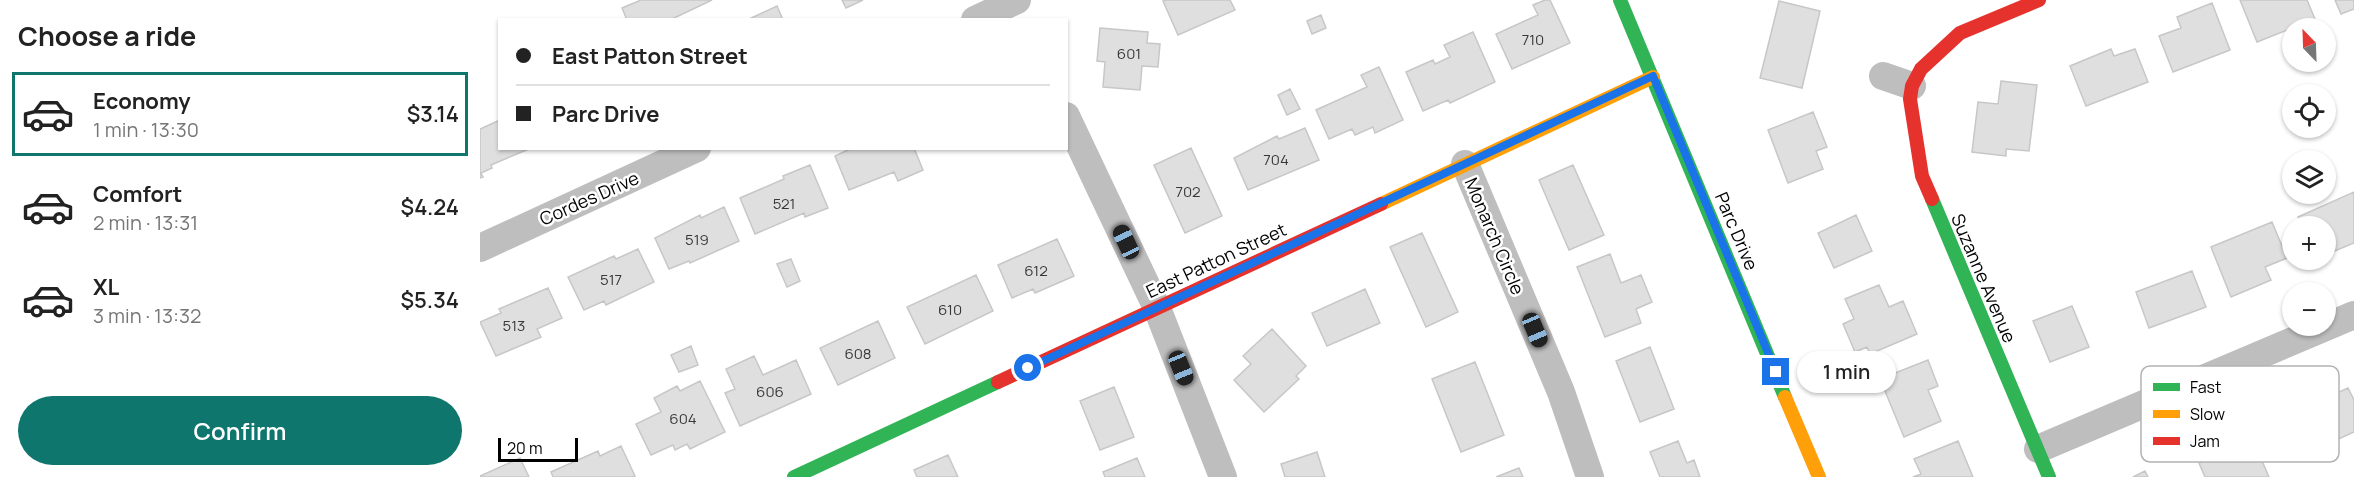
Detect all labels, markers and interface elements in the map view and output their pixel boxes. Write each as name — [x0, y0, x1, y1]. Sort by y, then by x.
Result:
text: Choose a ride — [18, 17, 196, 54]
north arrow — [2282, 18, 2336, 72]
map controls — [2282, 18, 2336, 336]
house number: 710 — [1522, 29, 1544, 50]
text: East Patton Street — [552, 41, 748, 71]
house number: 601 — [1117, 43, 1141, 64]
button: locate — [2282, 84, 2336, 138]
text: Economy — [93, 86, 191, 116]
icon: car — [21, 87, 75, 141]
text: $3.14 — [407, 99, 459, 129]
text: Parc Drive — [552, 99, 659, 129]
text: 1 min · 13:30 — [93, 116, 199, 143]
house number: 704 — [1263, 149, 1289, 170]
button: layers — [2282, 150, 2336, 204]
street label: Cordes Drive — [536, 165, 642, 231]
street label: Monarch Circle — [1460, 174, 1530, 298]
text: Comfort — [93, 179, 182, 209]
icon: car — [21, 180, 75, 234]
house number: 702 — [1175, 181, 1201, 202]
street label: Parc Drive — [1710, 188, 1764, 274]
text: $4.24 — [401, 192, 459, 222]
house number: 521 — [773, 193, 795, 214]
text: 2 min · 13:31 — [93, 209, 198, 236]
street label: Suzanne Avenue — [1946, 210, 2022, 346]
button: + — [2282, 216, 2336, 270]
street label: East Patton Street — [1142, 217, 1290, 303]
car — [1110, 222, 1142, 262]
house number: 519 — [685, 229, 709, 250]
house number: 612 — [1024, 260, 1048, 281]
house number: 517 — [600, 269, 622, 290]
text: XL — [93, 272, 119, 302]
icon: car — [21, 273, 75, 327]
button: − — [2282, 282, 2336, 336]
text: $5.34 — [400, 285, 459, 315]
house number: 610 — [938, 299, 962, 320]
text: 3 min · 13:32 — [93, 302, 201, 329]
car — [1520, 310, 1550, 350]
house number: 513 — [503, 315, 525, 336]
house number: 608 — [844, 343, 872, 364]
car — [1166, 348, 1196, 388]
callout: 1 min — [1797, 351, 1896, 393]
route start — [1014, 354, 1041, 381]
route end — [1762, 358, 1789, 385]
text: 1 min — [1823, 358, 1870, 385]
legend — [2141, 366, 2339, 462]
text: Fast — [2190, 376, 2221, 398]
house number: 606 — [756, 381, 784, 402]
button: Confirm — [18, 396, 462, 465]
text: Slow — [2190, 403, 2225, 425]
house number: 604 — [669, 408, 697, 429]
text: Jam — [2190, 430, 2220, 452]
scale bar — [498, 435, 578, 462]
text: 20 m — [507, 437, 543, 459]

